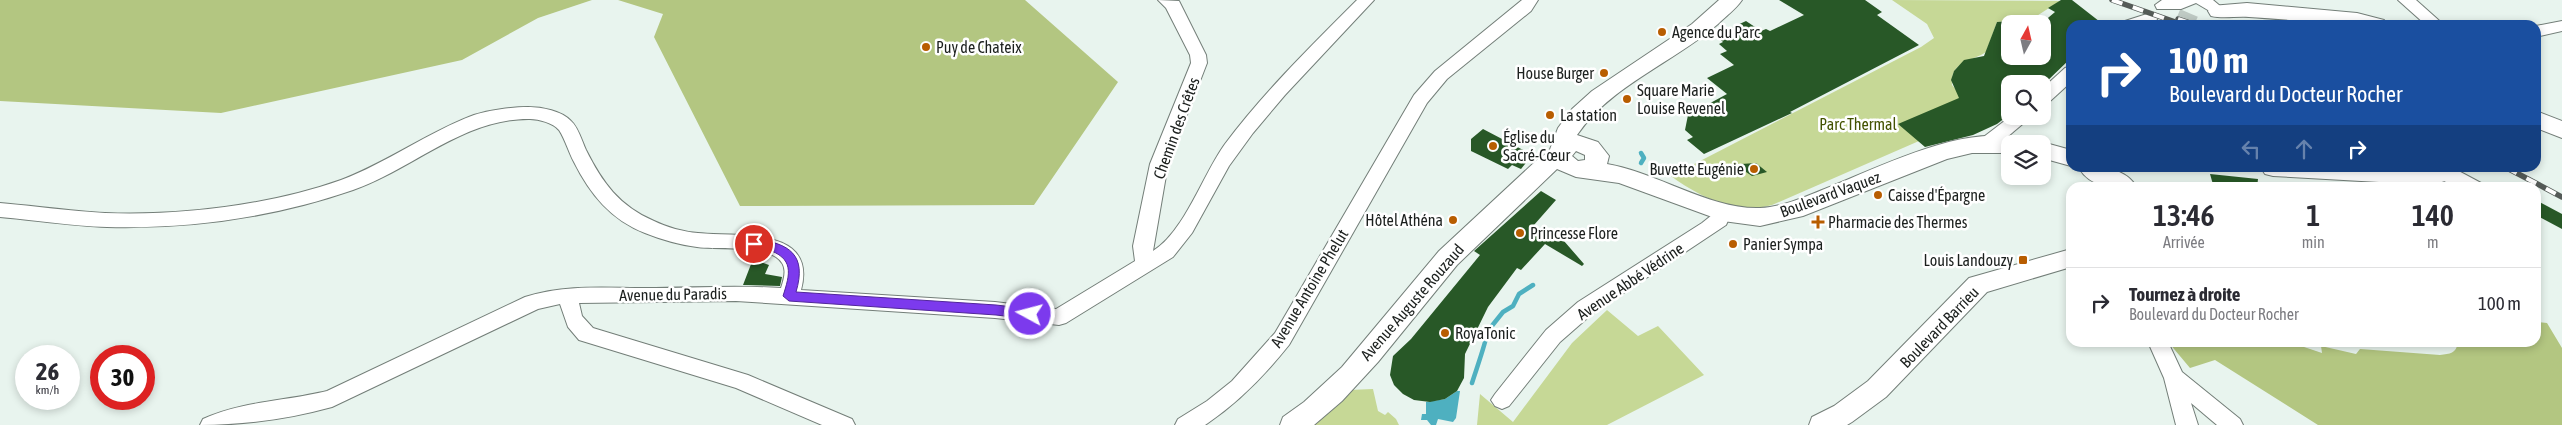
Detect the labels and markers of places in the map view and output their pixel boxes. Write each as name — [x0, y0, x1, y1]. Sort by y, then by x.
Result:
place label: Agence du Parc — [1672, 23, 1760, 42]
marker: Agence du Parc — [1656, 26, 1668, 38]
place label: Puy de Chateix — [936, 38, 1022, 57]
marker: Puy de Chateix — [920, 41, 932, 53]
place label: House Burger — [1516, 64, 1594, 83]
marker: House Burger — [1598, 67, 1610, 79]
place label: Square Marie Louise Revenel — [1637, 81, 1726, 117]
marker: Square Marie Louise Revenel — [1621, 93, 1633, 105]
place label: La station — [1560, 106, 1617, 124]
marker: La station — [1544, 109, 1556, 121]
place label: Église du Sacré-Cœur — [1503, 128, 1571, 164]
marker: Église du Sacré-Cœur — [1487, 140, 1499, 152]
place label: Buvette Eugénie — [1649, 160, 1744, 179]
marker: Buvette Eugénie — [1748, 163, 1760, 175]
place label: Caisse d'Épargne — [1888, 186, 1985, 205]
marker: Caisse d'Épargne — [1872, 189, 1884, 201]
place label: Hôtel Athéna — [1365, 211, 1443, 229]
place label: Pharmacie des Thermes — [1828, 213, 1968, 231]
marker: Hôtel Athéna — [1447, 214, 1459, 226]
marker: Pharmacie des Thermes — [1812, 216, 1824, 228]
pin — [733, 223, 775, 265]
place label: Princesse Flore — [1530, 224, 1618, 242]
marker: Princesse Flore — [1514, 227, 1526, 239]
place label: Panier Sympa — [1743, 235, 1823, 254]
marker: Panier Sympa — [1727, 238, 1739, 250]
place label: Louis Landouzy — [1923, 251, 2013, 270]
marker: Louis Landouzy — [2017, 254, 2029, 266]
place label: RoyaTonic — [1455, 324, 1515, 343]
marker: RoyaTonic — [1439, 327, 1451, 339]

